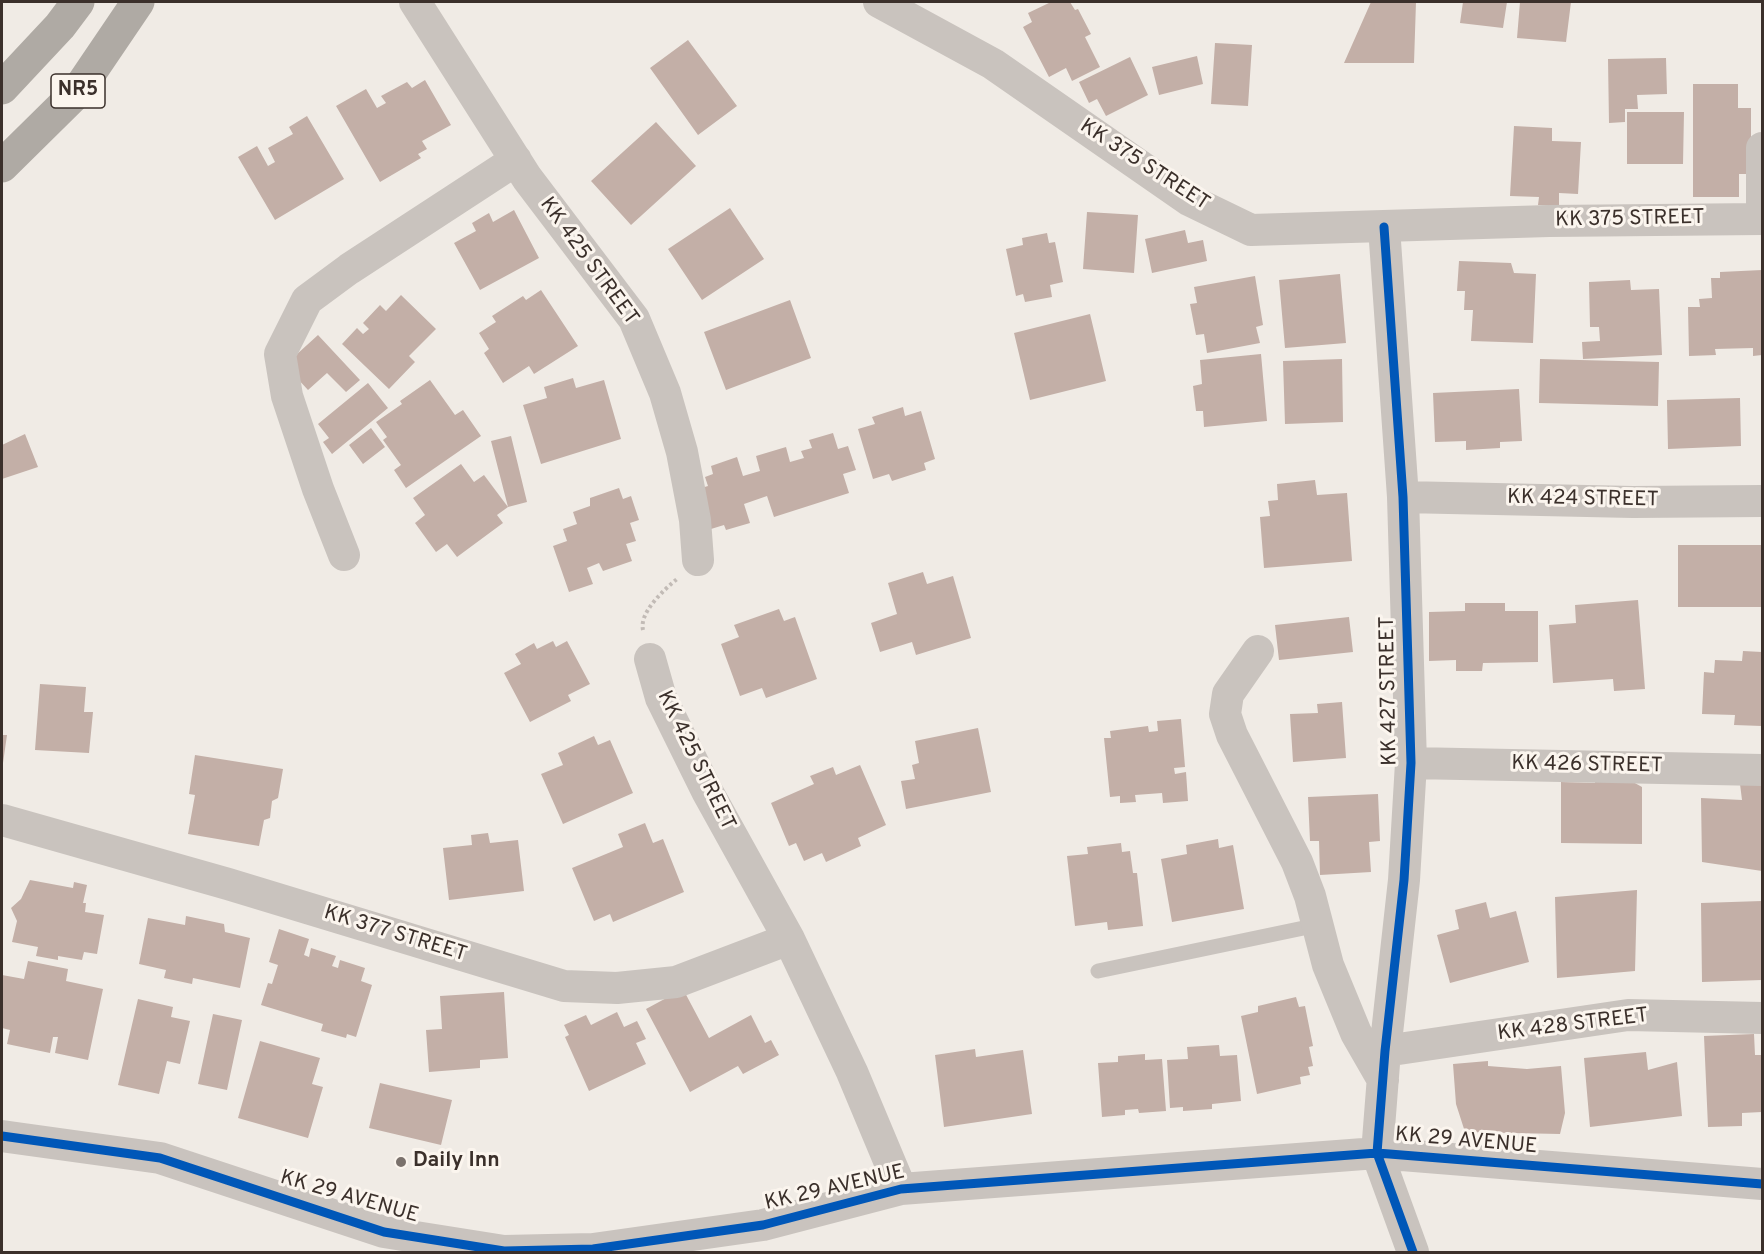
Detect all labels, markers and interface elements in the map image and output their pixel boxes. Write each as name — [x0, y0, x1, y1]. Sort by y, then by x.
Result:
road number: NR5 — [51, 74, 105, 108]
street label: KK 375 STREET — [1074, 115, 1214, 217]
street label: KK 425 STREET — [533, 193, 643, 331]
street label: KK 375 STREET — [1555, 206, 1705, 234]
street label: KK 424 STREET — [1507, 486, 1659, 514]
street label: KK 427 STREET — [1376, 616, 1404, 766]
street label: KK 425 STREET — [650, 687, 740, 835]
street label: KK 426 STREET — [1511, 752, 1663, 780]
street label: KK 377 STREET — [320, 901, 470, 969]
street label: KK 428 STREET — [1496, 1004, 1650, 1048]
street label: KK 29 AVENUE — [1394, 1123, 1538, 1161]
place label: Daily Inn — [413, 1149, 500, 1175]
marker: Daily Inn — [394, 1155, 408, 1169]
street label: KK 29 AVENUE — [763, 1161, 907, 1217]
street label: KK 29 AVENUE — [277, 1166, 421, 1230]

